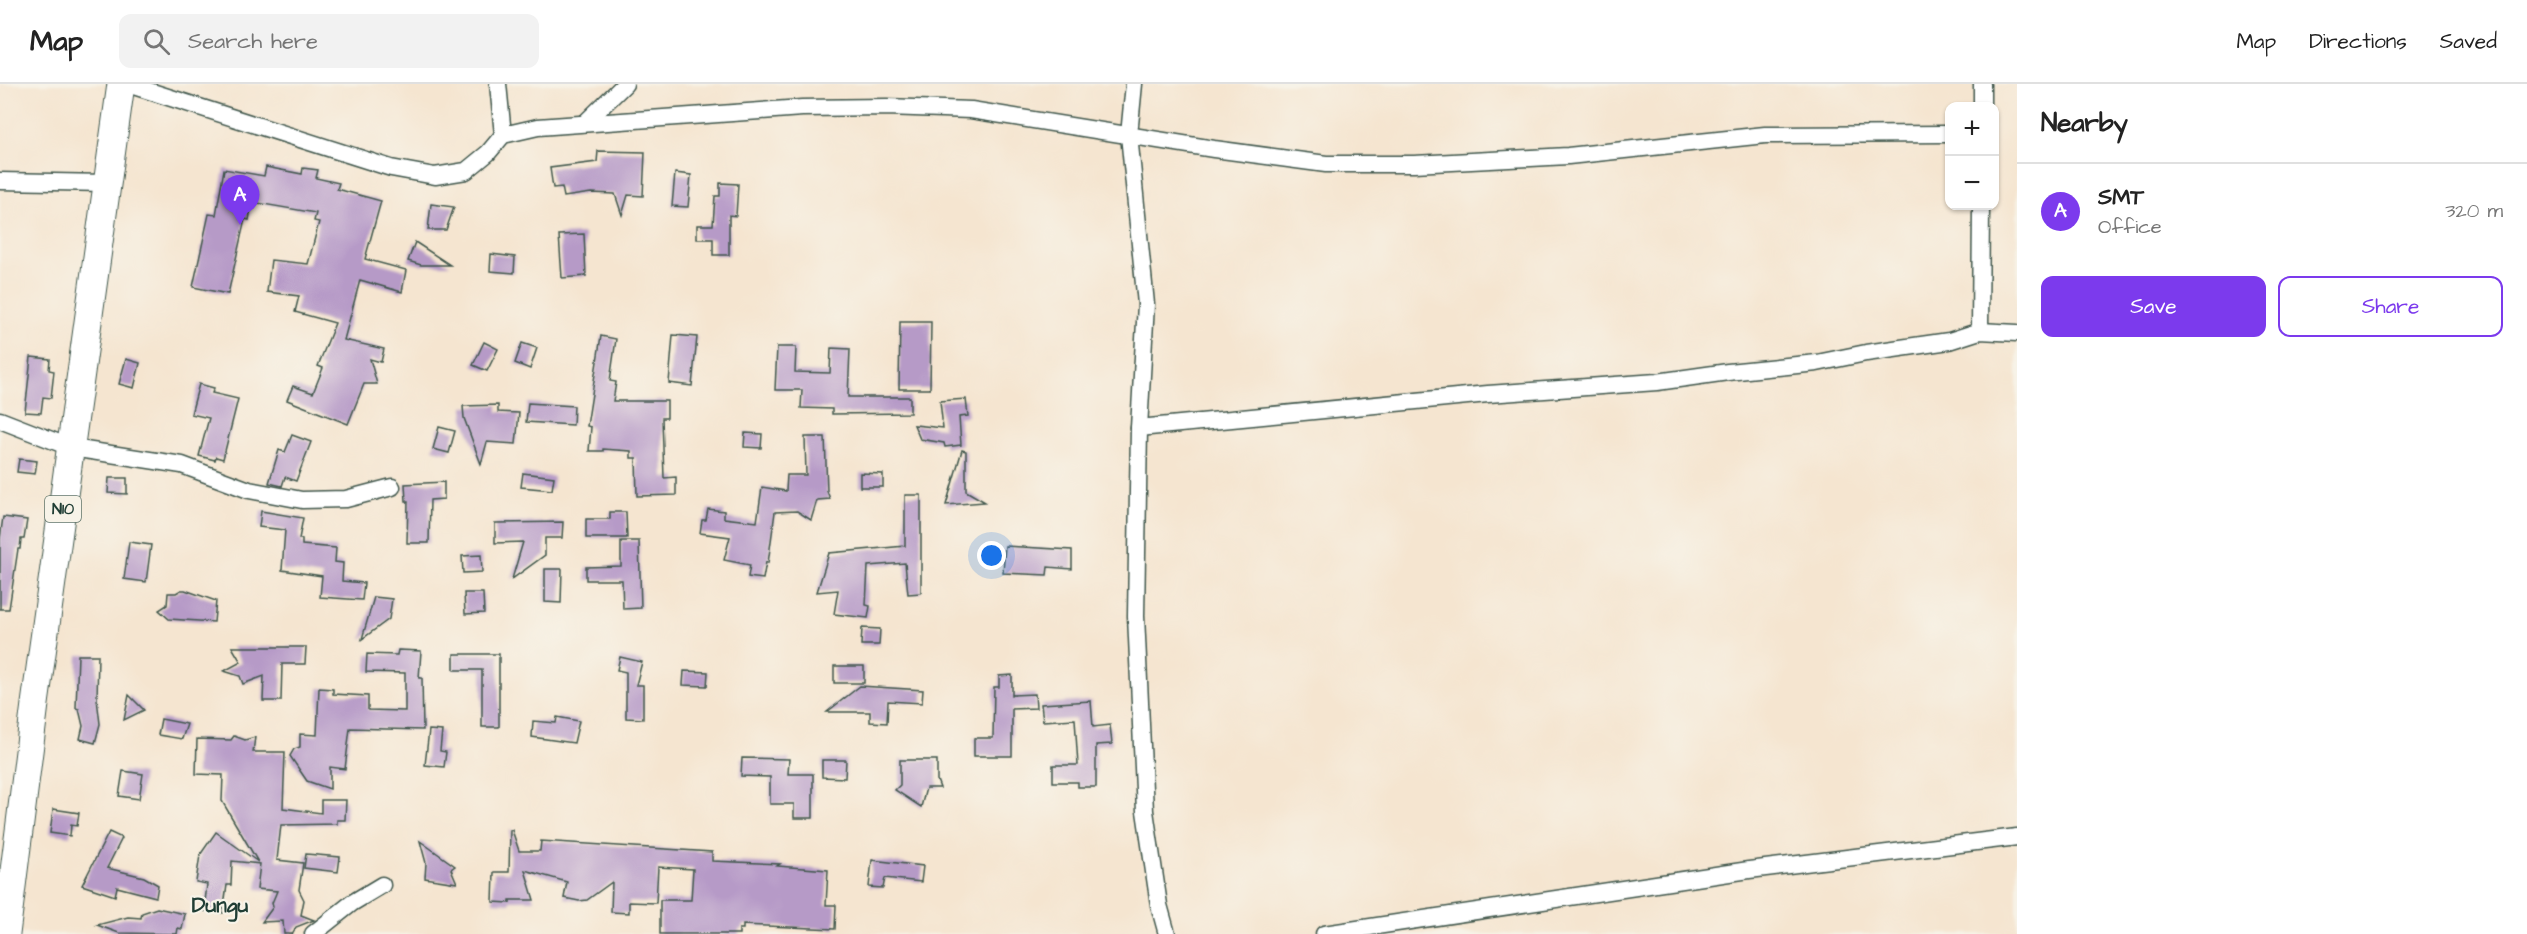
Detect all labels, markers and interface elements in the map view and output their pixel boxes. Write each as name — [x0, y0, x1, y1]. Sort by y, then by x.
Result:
search box — [119, 14, 539, 68]
text: Map — [30, 22, 83, 61]
icon: search — [140, 25, 173, 58]
text: Search here — [188, 26, 318, 57]
text: Map — [2236, 27, 2276, 56]
text: Directions — [2309, 27, 2407, 56]
text: Saved — [2440, 27, 2497, 56]
map controls — [1945, 102, 1999, 210]
button: + — [1945, 102, 1999, 156]
text: Nearby — [2041, 105, 2128, 141]
button: − — [1945, 156, 1999, 210]
pin: A — [220, 176, 260, 225]
text: SMT — [2098, 182, 2144, 213]
text: A — [2054, 197, 2067, 225]
text: 320 m — [2445, 197, 2503, 225]
text: Office — [2098, 213, 2162, 241]
button: Save — [2041, 276, 2266, 337]
button: Share — [2278, 276, 2503, 337]
road number: N10 — [45, 496, 81, 522]
your location — [977, 541, 1006, 570]
district label: Dungu — [192, 891, 248, 922]

